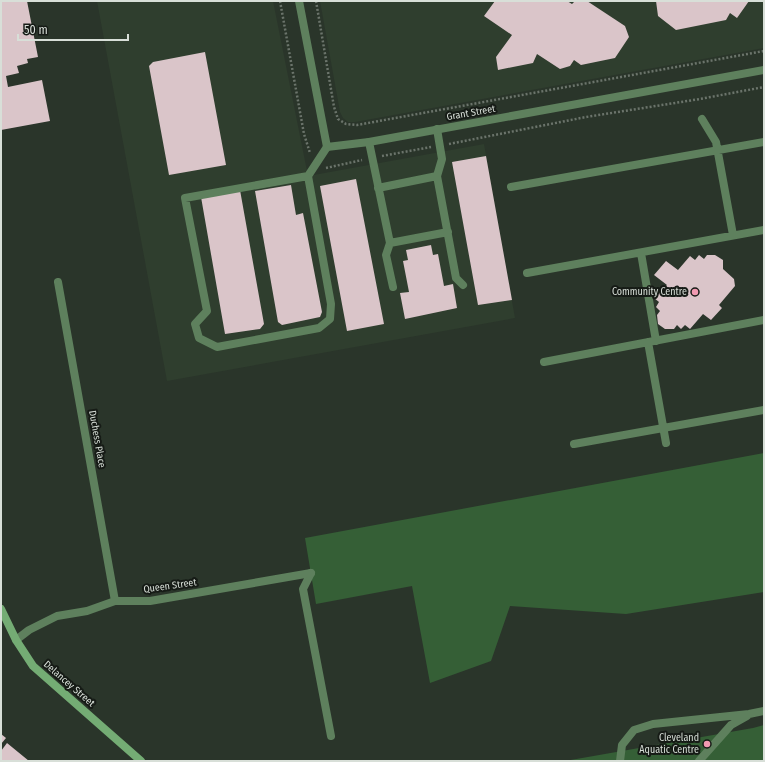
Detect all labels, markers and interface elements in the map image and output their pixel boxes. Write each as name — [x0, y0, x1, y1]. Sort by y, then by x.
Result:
scale bar — [18, 16, 128, 42]
text: 50 m — [24, 23, 48, 37]
street label: Grant Street — [446, 103, 497, 123]
place label: Community Centre — [612, 286, 687, 298]
marker: Community Centre — [690, 287, 700, 297]
street label: Duchess Place — [86, 409, 108, 469]
street label: Queen Street — [143, 576, 198, 596]
street label: Delancey Street — [41, 659, 98, 710]
place label: Cleveland Aquatic Centre — [639, 732, 699, 756]
marker: Cleveland Aquatic Centre — [702, 739, 712, 749]

